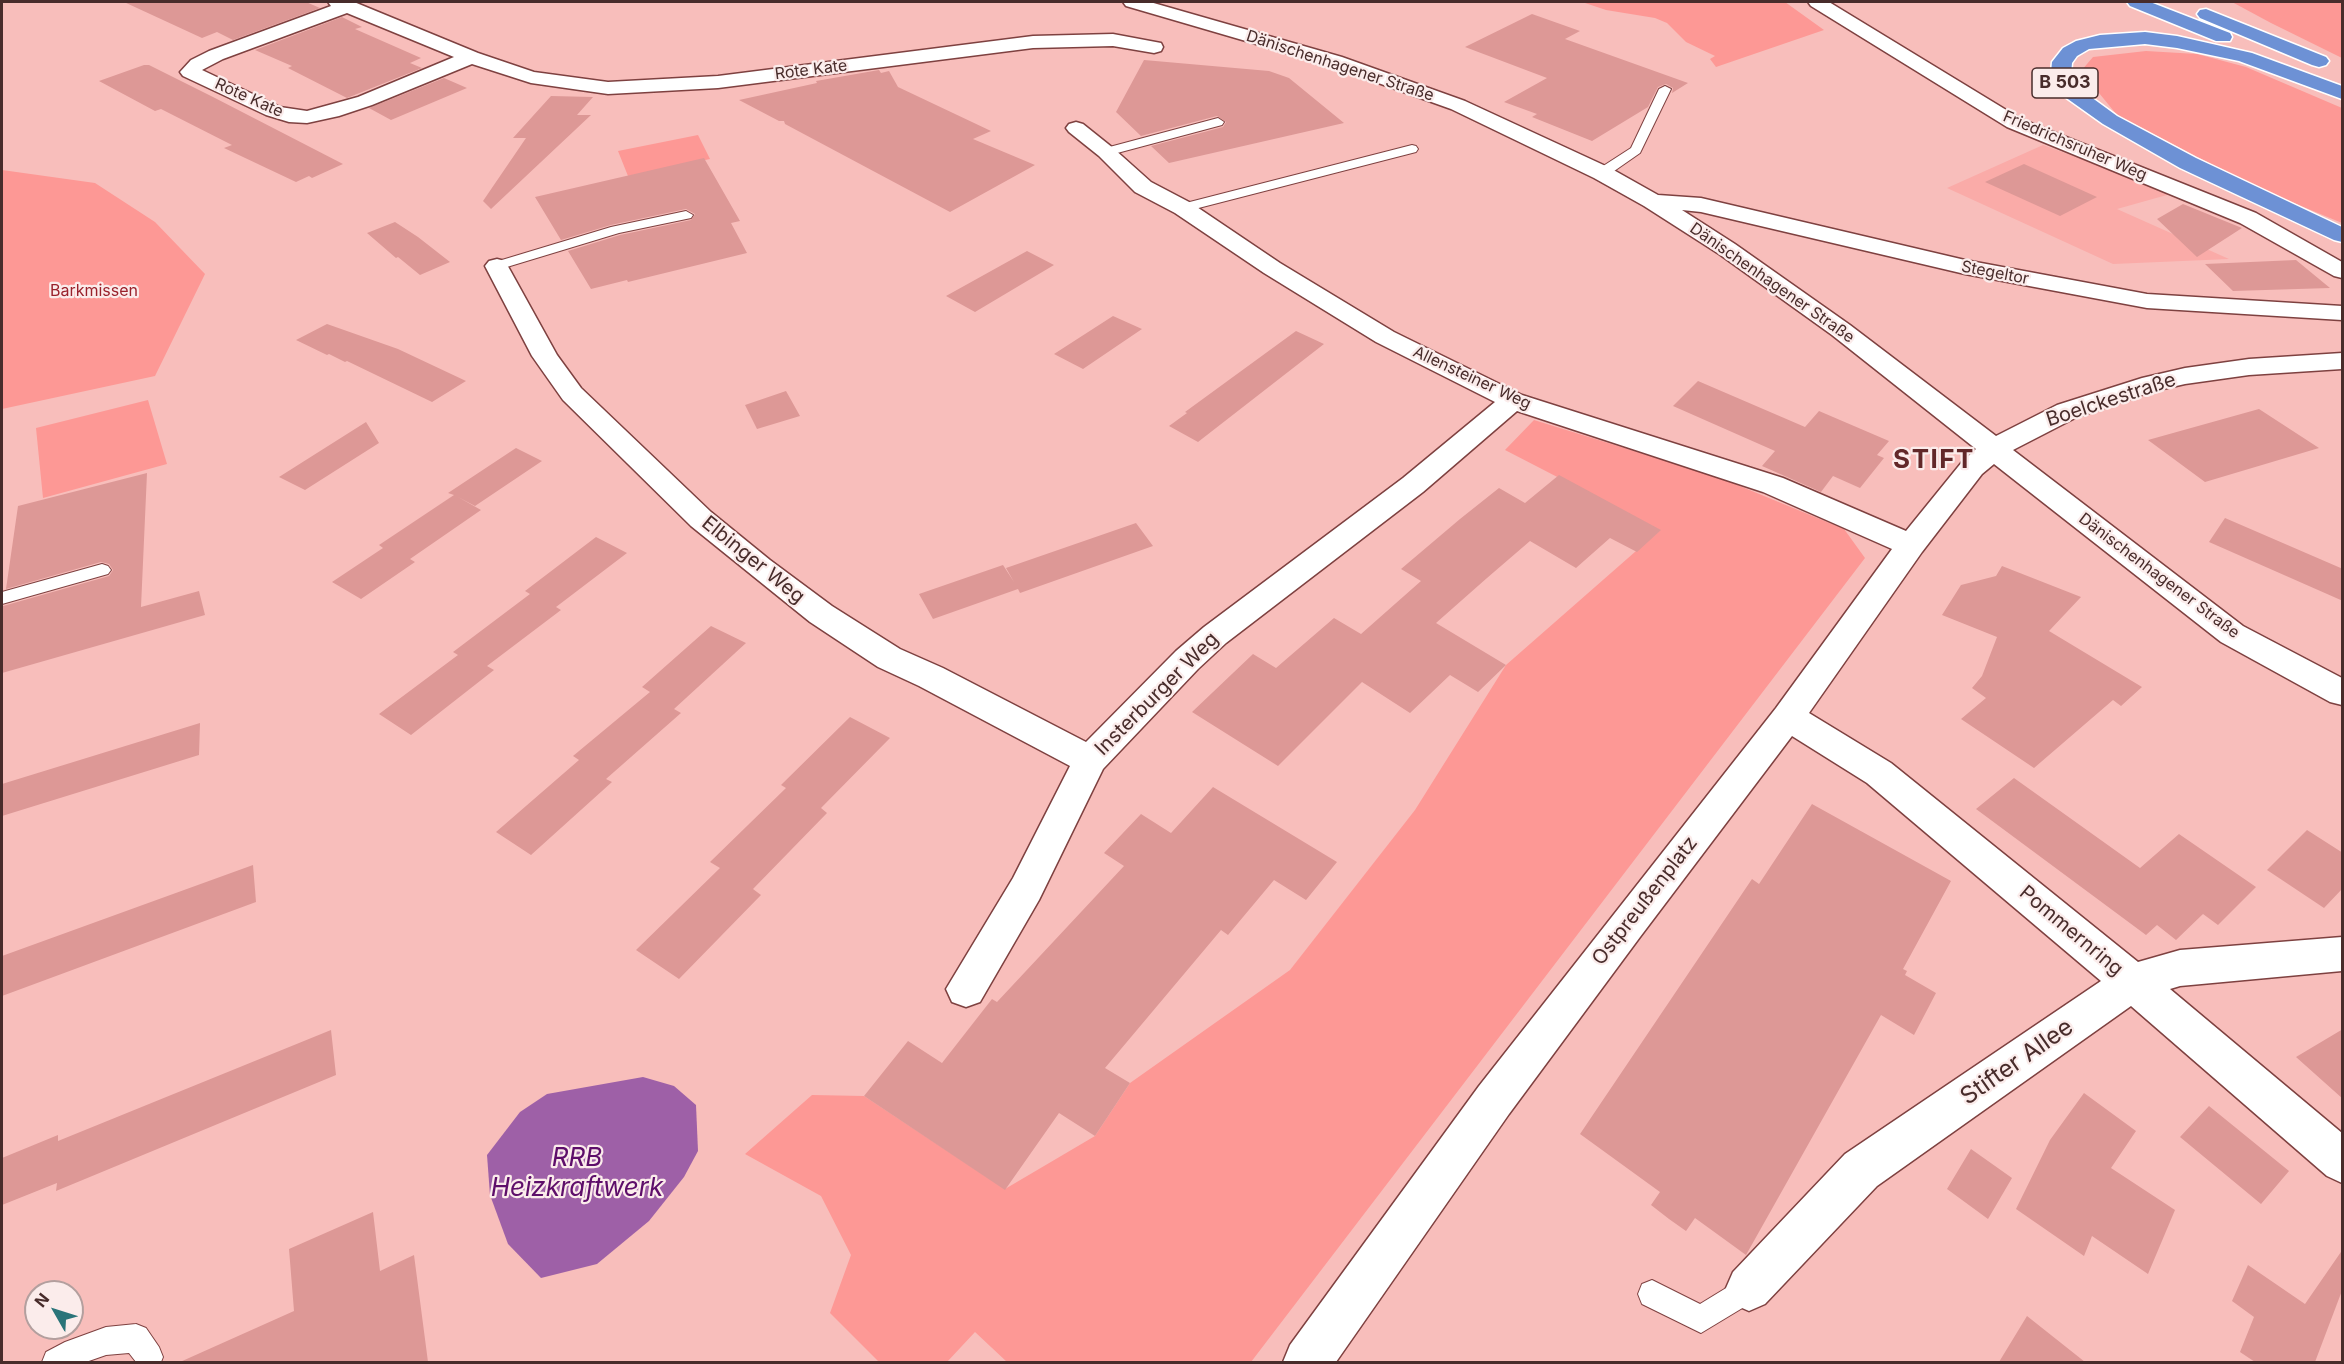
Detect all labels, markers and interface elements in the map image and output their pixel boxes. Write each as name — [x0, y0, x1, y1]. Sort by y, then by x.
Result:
street label: Dänischenhagener Straße — [1244, 27, 1436, 105]
street label: Rote Kate — [774, 56, 848, 84]
road number: B 503 — [2032, 68, 2098, 98]
street label: Rote Kate — [212, 74, 286, 122]
street label: Friedrichsruher Weg — [2000, 107, 2150, 185]
street label: Dänischenhagener Straße — [1686, 219, 1858, 347]
street label: Stegeltor — [1959, 257, 2031, 289]
park label: Barkmissen — [50, 281, 138, 301]
street label: Allensteiner Weg — [1410, 342, 1534, 414]
street label: Boelckestraße — [2043, 368, 2179, 432]
district label: STIFT — [1893, 444, 1975, 476]
street label: Dänischenhagener Straße — [2075, 509, 2243, 643]
street label: Elbinger Weg — [697, 511, 809, 609]
street label: Insterburger Weg — [1090, 627, 1224, 761]
street label: Ostpreußenplatz — [1587, 832, 1703, 970]
street label: Pommernring — [2014, 881, 2128, 981]
street label: Stifter Allee — [1955, 1013, 2079, 1111]
water label: RRB Heizkraftwerk — [491, 1142, 663, 1204]
north arrow — [24, 1280, 84, 1340]
text: N — [30, 1289, 53, 1311]

